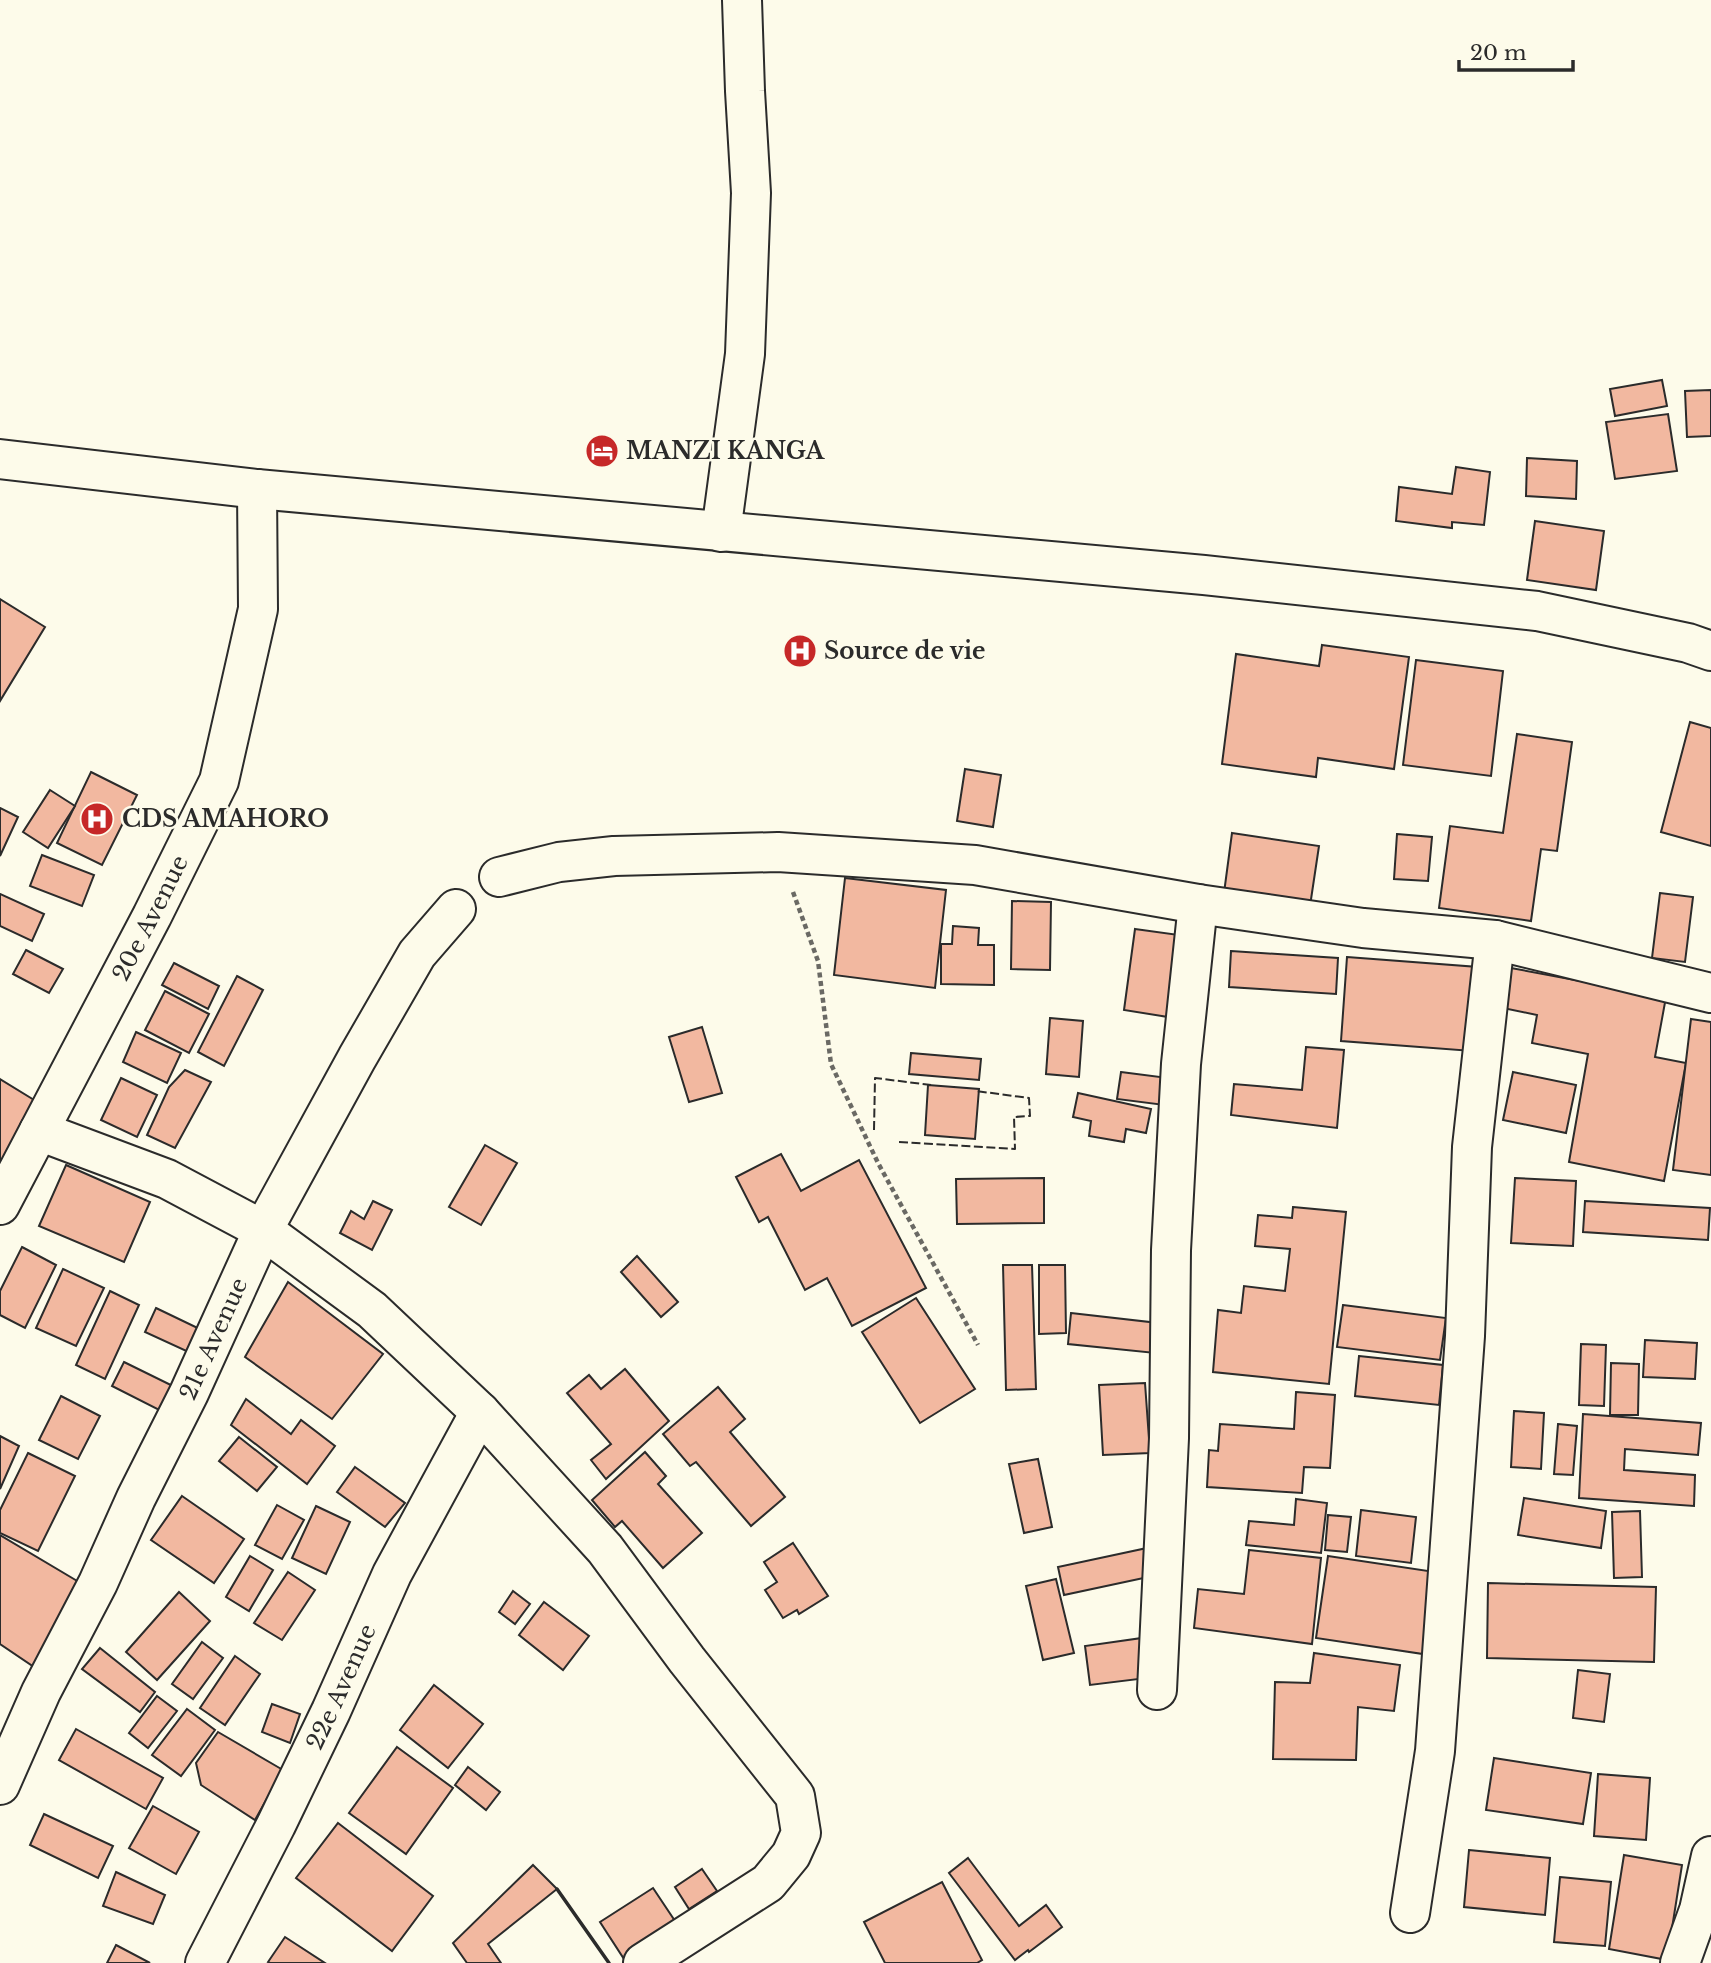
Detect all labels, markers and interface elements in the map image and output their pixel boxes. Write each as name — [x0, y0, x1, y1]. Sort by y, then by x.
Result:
scale bar — [1459, 28, 1573, 72]
text: 20 m — [1470, 40, 1527, 66]
hotel icon: MANZI KANGA — [583, 432, 621, 470]
place label: MANZI KANGA — [626, 437, 826, 465]
hospital icon: Source de vie — [781, 632, 819, 670]
place label: Source de vie — [824, 637, 986, 665]
hospital icon: CDS AMAHORO — [78, 800, 116, 838]
place label: CDS AMAHORO — [122, 805, 329, 833]
street label: 20e Avenue — [107, 851, 194, 985]
street label: 21e Avenue — [174, 1273, 253, 1404]
street label: 22e Avenue — [300, 1620, 382, 1754]

